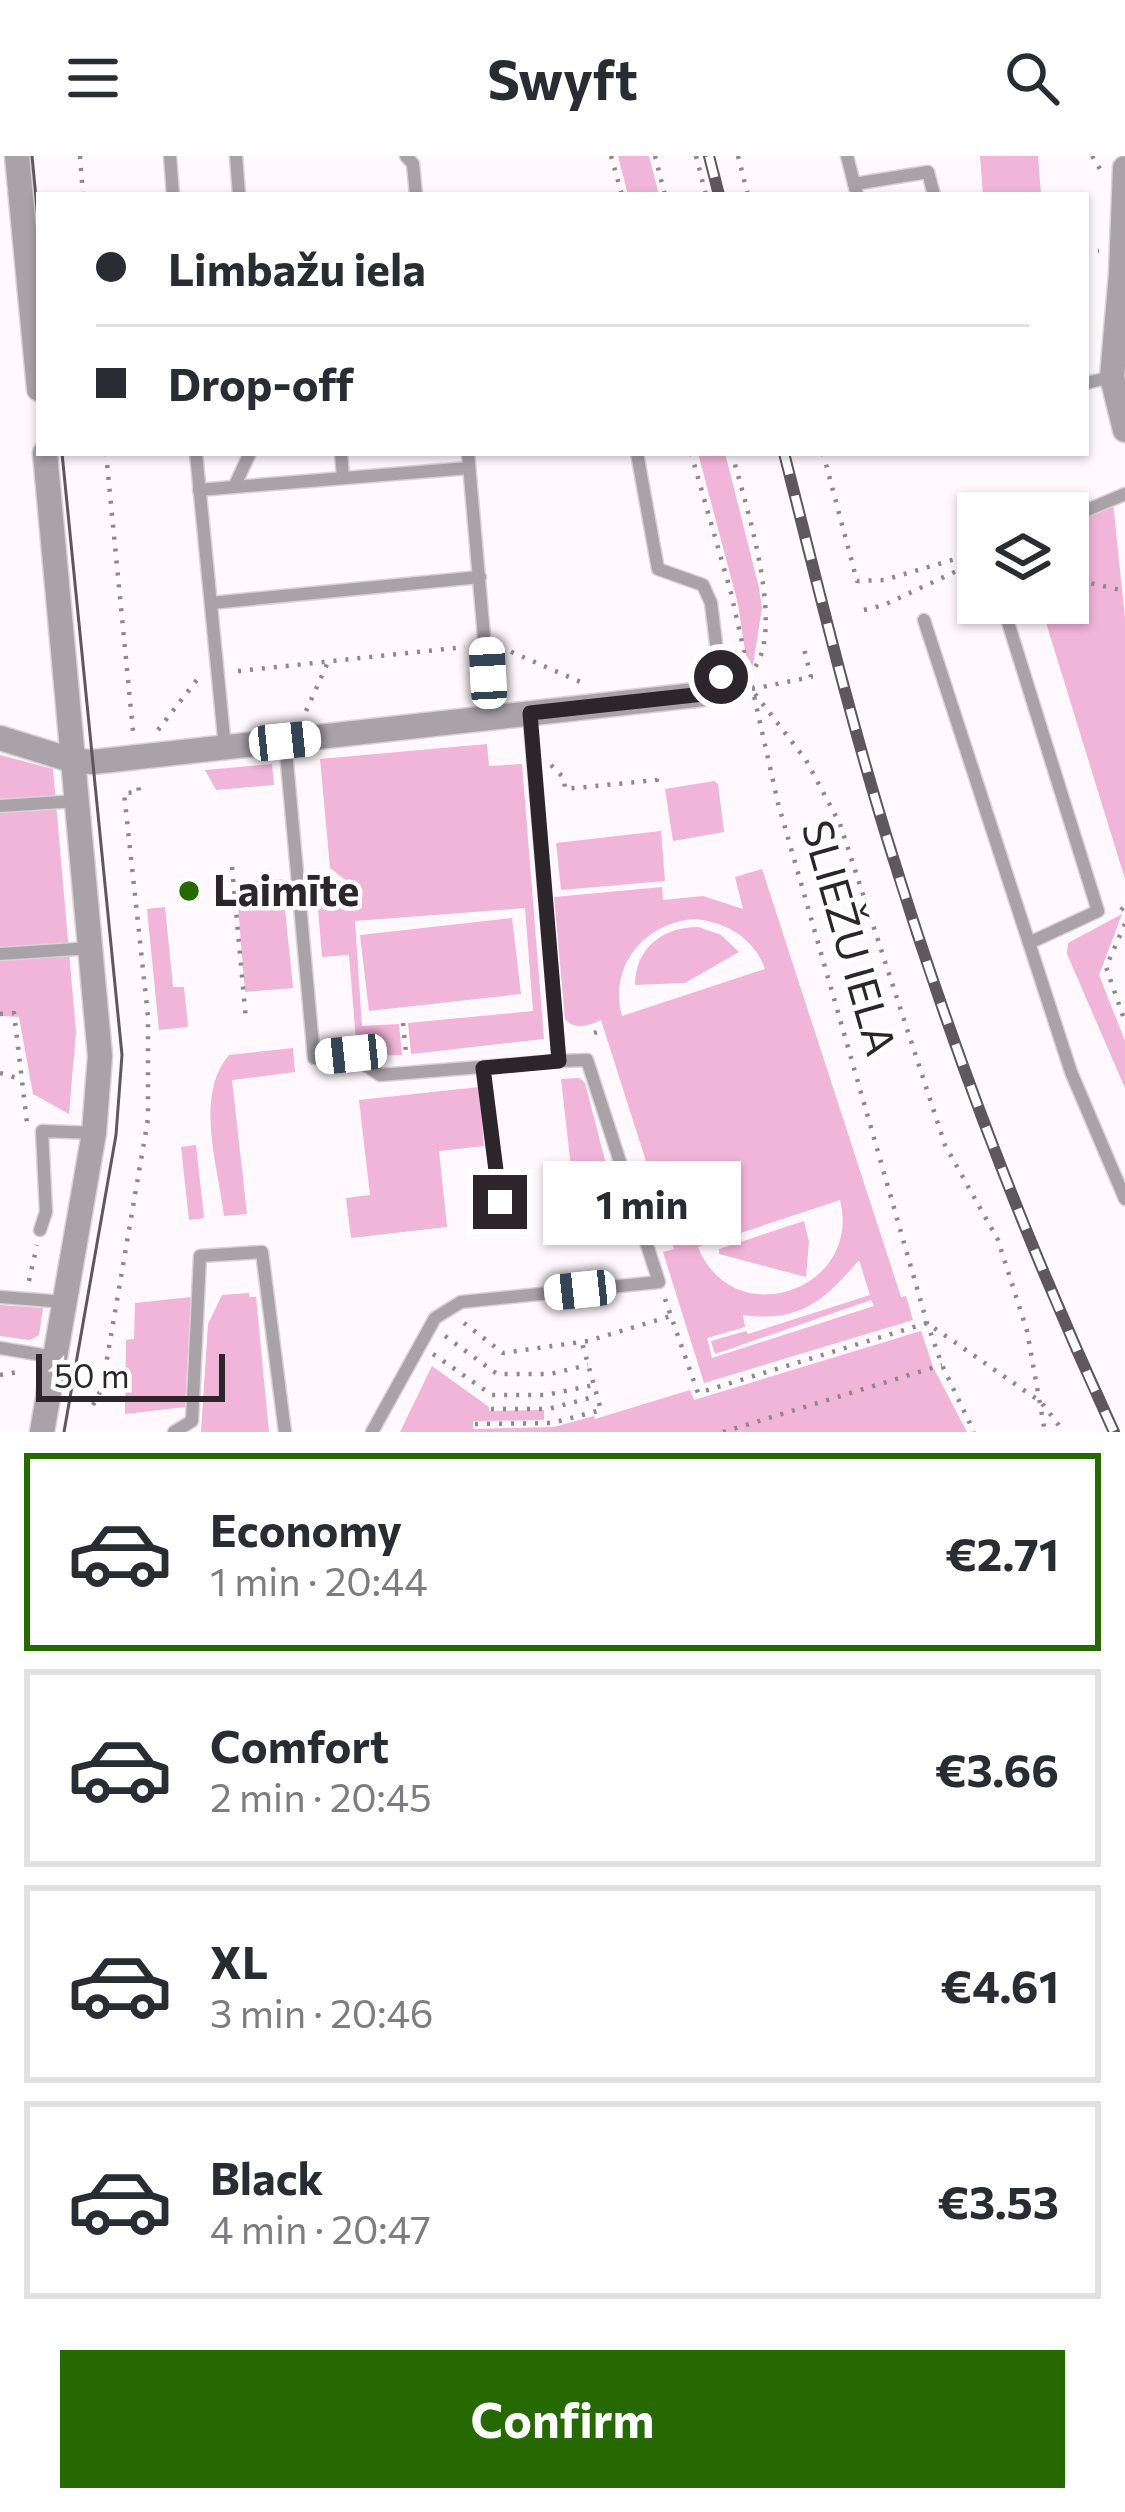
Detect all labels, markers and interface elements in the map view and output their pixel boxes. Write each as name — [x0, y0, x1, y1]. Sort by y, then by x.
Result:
icon: menu — [60, 45, 126, 111]
text: Swyft — [487, 45, 638, 111]
icon: search — [999, 45, 1065, 111]
text: Limbažu iela — [168, 240, 426, 295]
text: Drop-off — [168, 355, 354, 410]
map controls — [957, 492, 1089, 624]
button: layers — [957, 492, 1089, 624]
car — [468, 636, 508, 710]
route start — [694, 650, 748, 704]
car — [247, 719, 323, 763]
street label: SLIEŽU IELA — [793, 814, 909, 1061]
place label: Laimīte — [213, 863, 359, 915]
marker: Laimīte — [176, 878, 202, 904]
car — [313, 1032, 389, 1076]
callout: 1 min — [542, 1160, 740, 1244]
route end — [473, 1175, 527, 1229]
text: 1 min — [596, 1179, 688, 1227]
car — [542, 1268, 618, 1312]
scale bar — [36, 1348, 225, 1401]
text: 50 m — [54, 1354, 130, 1395]
icon: car — [66, 1498, 174, 1606]
text: Economy — [210, 1501, 402, 1556]
text: €2.71 — [945, 1525, 1059, 1580]
text: 1 min · 20:44 — [210, 1556, 428, 1604]
icon: car — [66, 1714, 174, 1822]
text: Comfort — [210, 1717, 389, 1772]
text: €3.66 — [935, 1741, 1059, 1796]
text: 2 min · 20:45 — [210, 1772, 432, 1820]
icon: car — [66, 1930, 174, 2038]
text: XL — [210, 1933, 268, 1988]
text: €4.61 — [940, 1957, 1059, 2012]
text: 3 min · 20:46 — [210, 1988, 434, 2036]
icon: car — [66, 2146, 174, 2254]
text: Black — [210, 2149, 323, 2204]
text: €3.53 — [937, 2173, 1059, 2228]
text: 4 min · 20:47 — [210, 2204, 431, 2252]
button: Confirm — [60, 2350, 1065, 2488]

